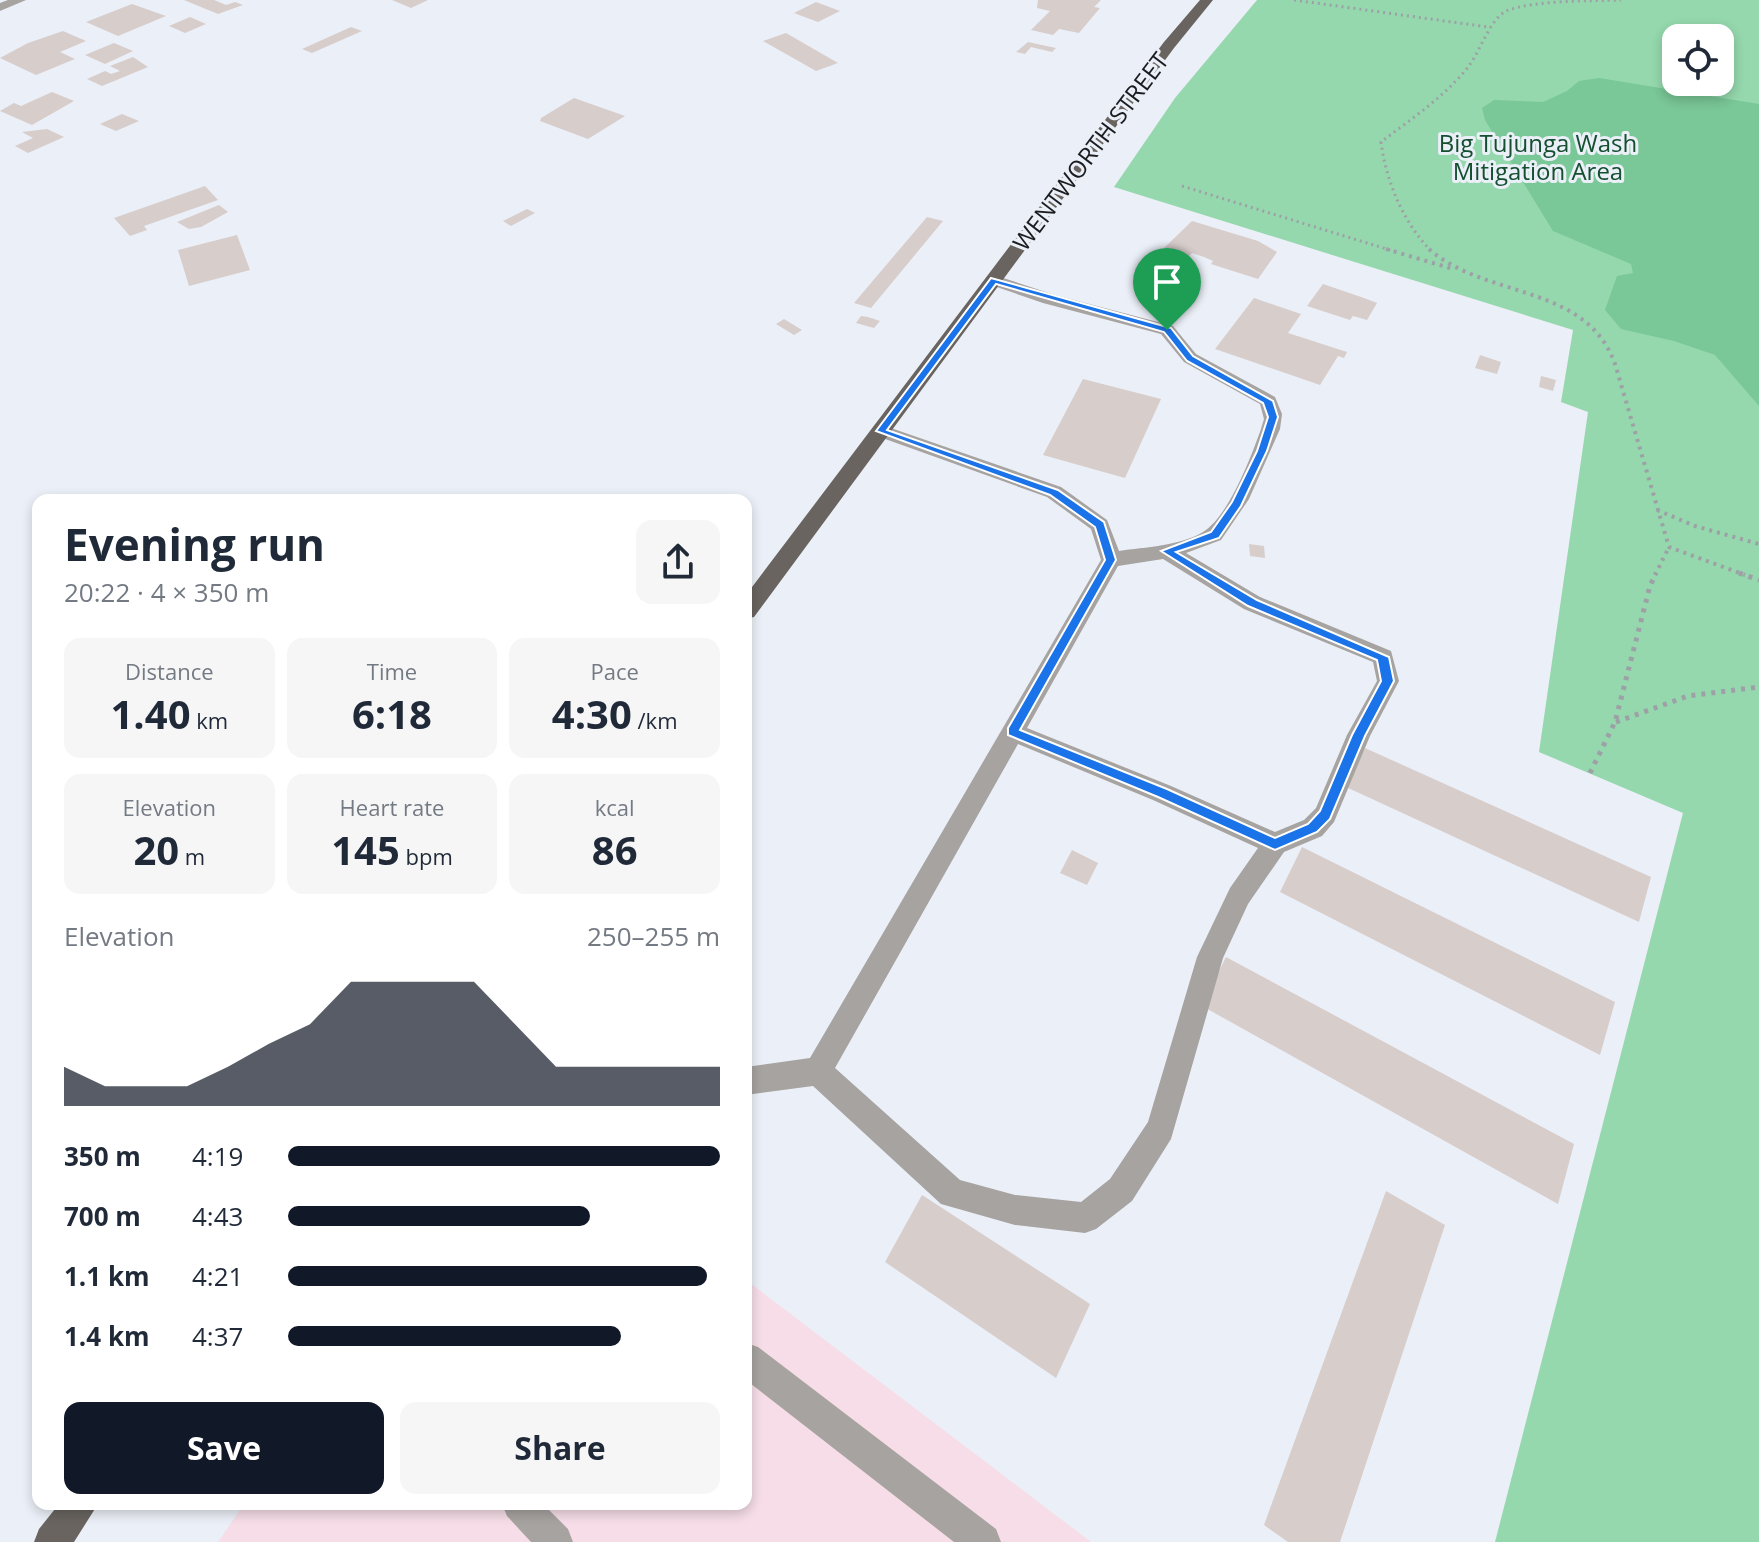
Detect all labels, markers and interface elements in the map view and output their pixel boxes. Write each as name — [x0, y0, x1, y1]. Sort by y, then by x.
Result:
map controls — [1662, 24, 1734, 96]
button: locate — [1662, 24, 1734, 96]
street label: WENTWORTH STREET — [1004, 45, 1176, 257]
park label: Big Tujunga Wash Mitigation Area — [1439, 126, 1637, 187]
pin — [1133, 248, 1201, 330]
icon: arrive — [1145, 260, 1189, 304]
text: Evening run — [64, 514, 325, 574]
button: share — [636, 520, 720, 604]
text: 20:22 · 4 × 350 m — [64, 574, 269, 610]
text: Distance — [125, 656, 214, 686]
text: Time — [367, 656, 417, 686]
text: Pace — [590, 656, 639, 686]
text: 1.40 — [110, 686, 191, 741]
text: 6:18 — [352, 686, 432, 741]
text: 4:30 — [552, 686, 632, 741]
text: km — [191, 705, 228, 735]
text: /km — [632, 705, 678, 735]
text: Elevation — [123, 792, 216, 822]
text: Heart rate — [340, 792, 444, 822]
text: kcal — [595, 792, 635, 822]
text: 20 — [133, 822, 179, 877]
text: 145 — [331, 822, 400, 877]
text: 86 — [592, 822, 638, 877]
text: m — [179, 841, 205, 871]
text: bpm — [400, 841, 453, 871]
text: Elevation — [64, 918, 174, 954]
text: 250–255 m — [587, 918, 720, 954]
text: 350 m — [64, 1138, 141, 1174]
text: 4:19 — [192, 1138, 243, 1174]
text: 700 m — [64, 1198, 141, 1234]
text: 4:43 — [192, 1198, 243, 1234]
text: 1.1 km — [64, 1258, 150, 1294]
text: 4:21 — [192, 1258, 243, 1294]
text: 1.4 km — [64, 1318, 150, 1354]
text: 4:37 — [192, 1318, 243, 1354]
button: Save — [64, 1402, 384, 1494]
button: Share — [400, 1402, 720, 1494]

